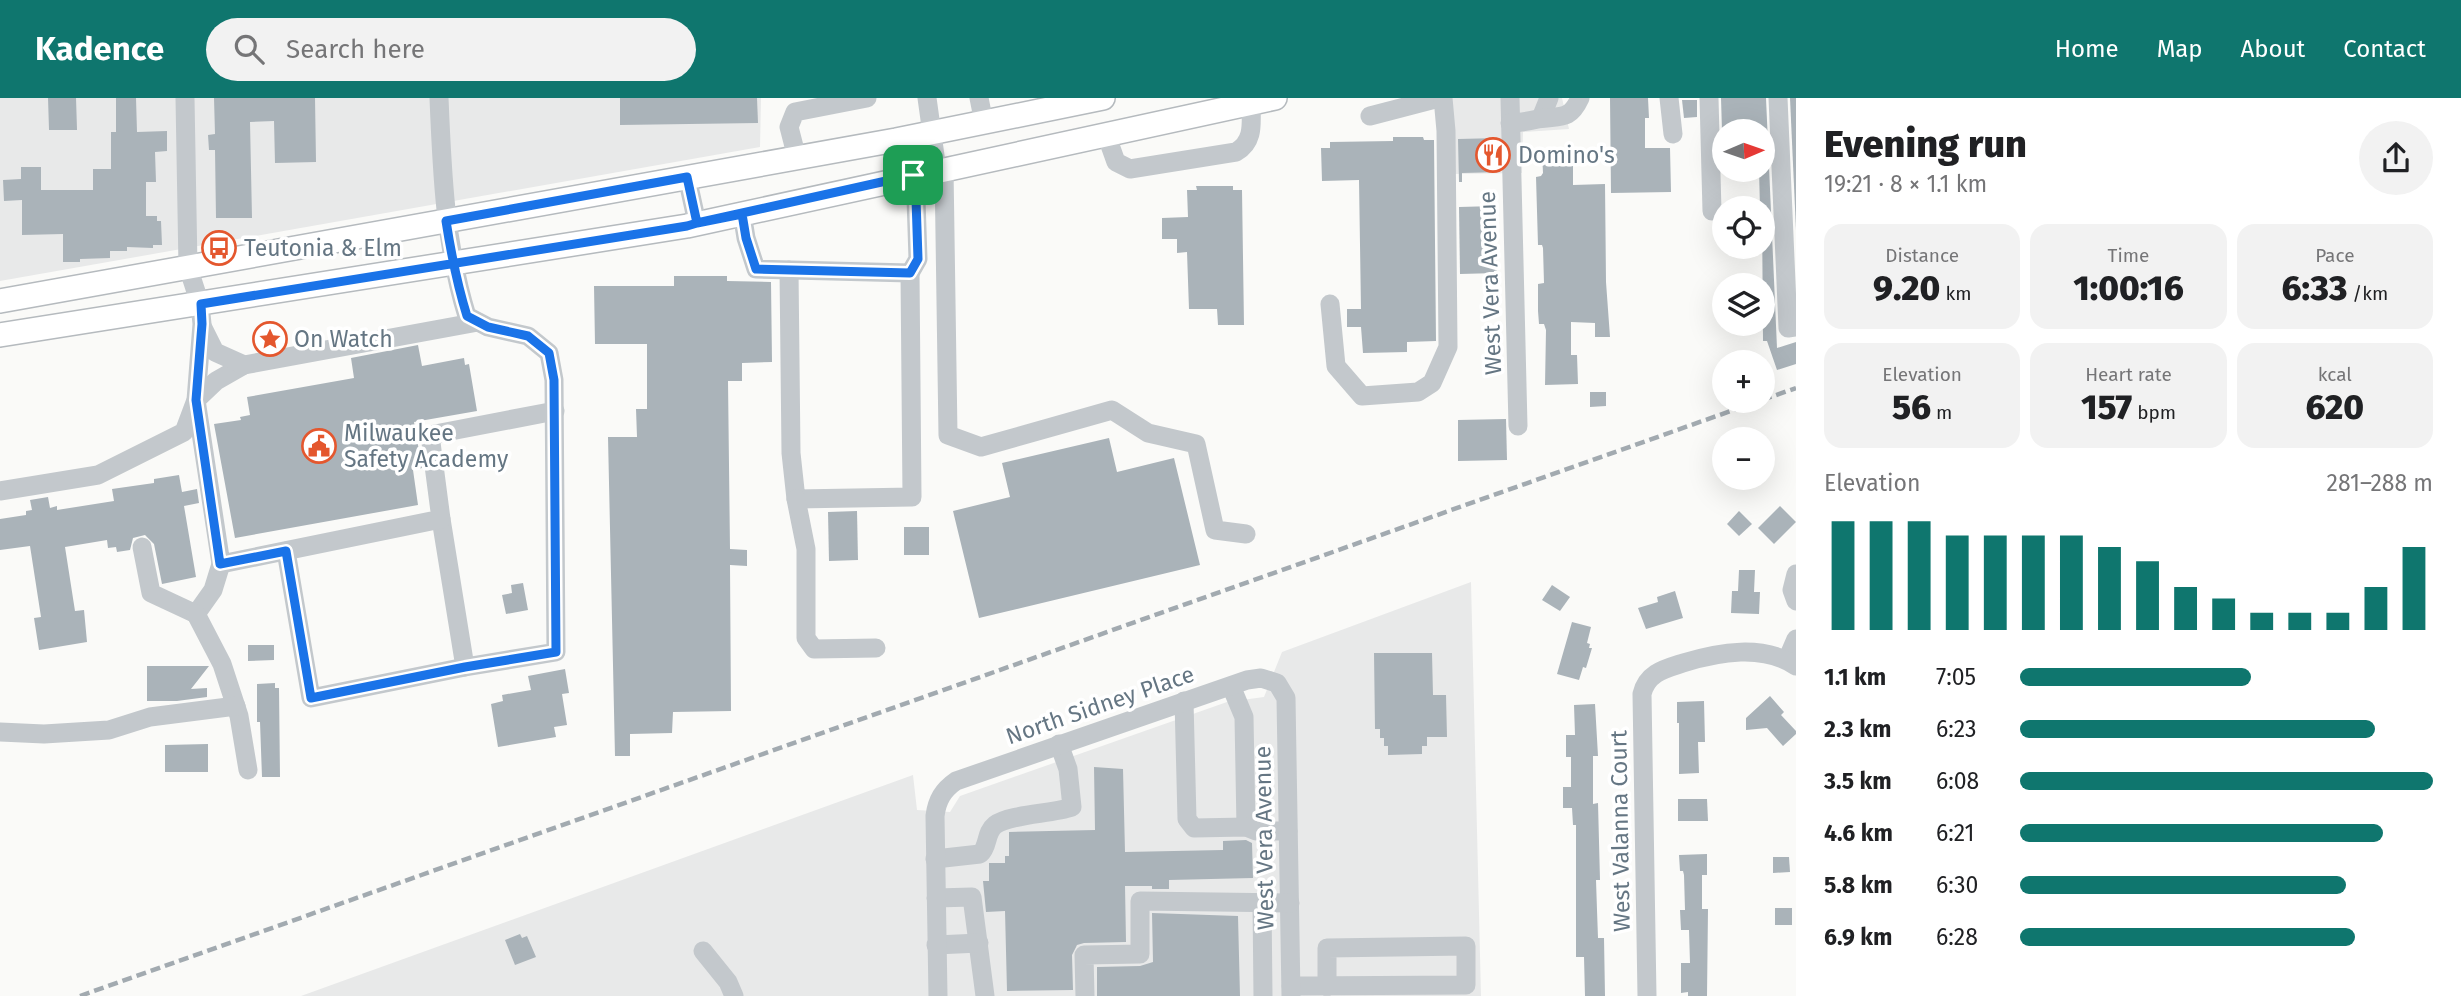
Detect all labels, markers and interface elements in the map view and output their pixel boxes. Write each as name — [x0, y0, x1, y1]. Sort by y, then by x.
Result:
search box — [206, 18, 696, 81]
text: Kadence — [35, 29, 164, 69]
icon: search — [230, 30, 268, 68]
text: Search here — [286, 34, 425, 65]
text: Home — [2055, 35, 2119, 63]
text: Map — [2157, 35, 2203, 63]
text: About — [2241, 35, 2305, 63]
text: Contact — [2343, 35, 2426, 63]
north arrow — [1712, 119, 1774, 182]
map controls — [1712, 119, 1775, 490]
text: Evening run — [1824, 121, 2027, 167]
button: share — [2359, 121, 2433, 195]
restaurant icon: Domino's — [1474, 136, 1512, 174]
place label: Domino's — [1518, 141, 1615, 169]
pin — [883, 145, 943, 205]
icon: arrive — [894, 156, 932, 194]
text: 19:21 · 8 × 1.1 km — [1824, 170, 1987, 198]
street label: West Vera Avenue — [1473, 190, 1507, 376]
button: locate — [1712, 196, 1775, 259]
bus stop icon: Teutonia & Elm — [200, 229, 238, 267]
place label: Teutonia & Elm — [244, 234, 402, 262]
text: Distance — [1885, 244, 1959, 267]
text: Time — [2108, 244, 2149, 267]
text: Pace — [2315, 244, 2355, 267]
text: 9.20 — [1873, 267, 1940, 309]
text: 1:00:16 — [2073, 267, 2184, 309]
text: 6:33 — [2281, 267, 2347, 309]
button: layers — [1712, 273, 1775, 336]
text: km — [1940, 282, 1971, 305]
text: /km — [2347, 282, 2388, 305]
place icon: On Watch — [251, 320, 289, 358]
place label: On Watch — [294, 325, 393, 353]
button: + — [1712, 350, 1775, 413]
text: Elevation — [1882, 363, 1962, 386]
text: Heart rate — [2085, 363, 2172, 386]
text: kcal — [2318, 363, 2352, 386]
text: 56 — [1892, 386, 1931, 428]
text: 157 — [2081, 386, 2132, 428]
text: 620 — [2305, 386, 2364, 428]
text: m — [1931, 401, 1952, 424]
text: bpm — [2132, 401, 2176, 424]
place label: Milwaukee Safety Academy — [344, 419, 509, 473]
public building icon: Milwaukee Safety Academy — [300, 427, 338, 465]
button: − — [1712, 427, 1775, 490]
text: Elevation — [1824, 469, 1920, 497]
text: 281–288 m — [2327, 469, 2433, 497]
street label: North Sidney Place — [1002, 660, 1198, 750]
text: 1.1 km — [1824, 663, 1886, 691]
text: 7:05 — [1936, 663, 1976, 691]
text: 2.3 km — [1824, 715, 1891, 743]
text: 6:23 — [1936, 715, 1977, 743]
street label: West Valanna Court — [1604, 729, 1636, 932]
street label: West Vera Avenue — [1248, 746, 1280, 930]
text: 3.5 km — [1824, 767, 1892, 795]
text: 6:08 — [1936, 767, 1979, 795]
text: 4.6 km — [1824, 819, 1893, 847]
text: 6:21 — [1936, 819, 1975, 847]
text: 5.8 km — [1824, 871, 1893, 899]
text: 6:30 — [1936, 871, 1978, 899]
text: 6.9 km — [1824, 923, 1892, 951]
text: 6:28 — [1936, 923, 1978, 951]

